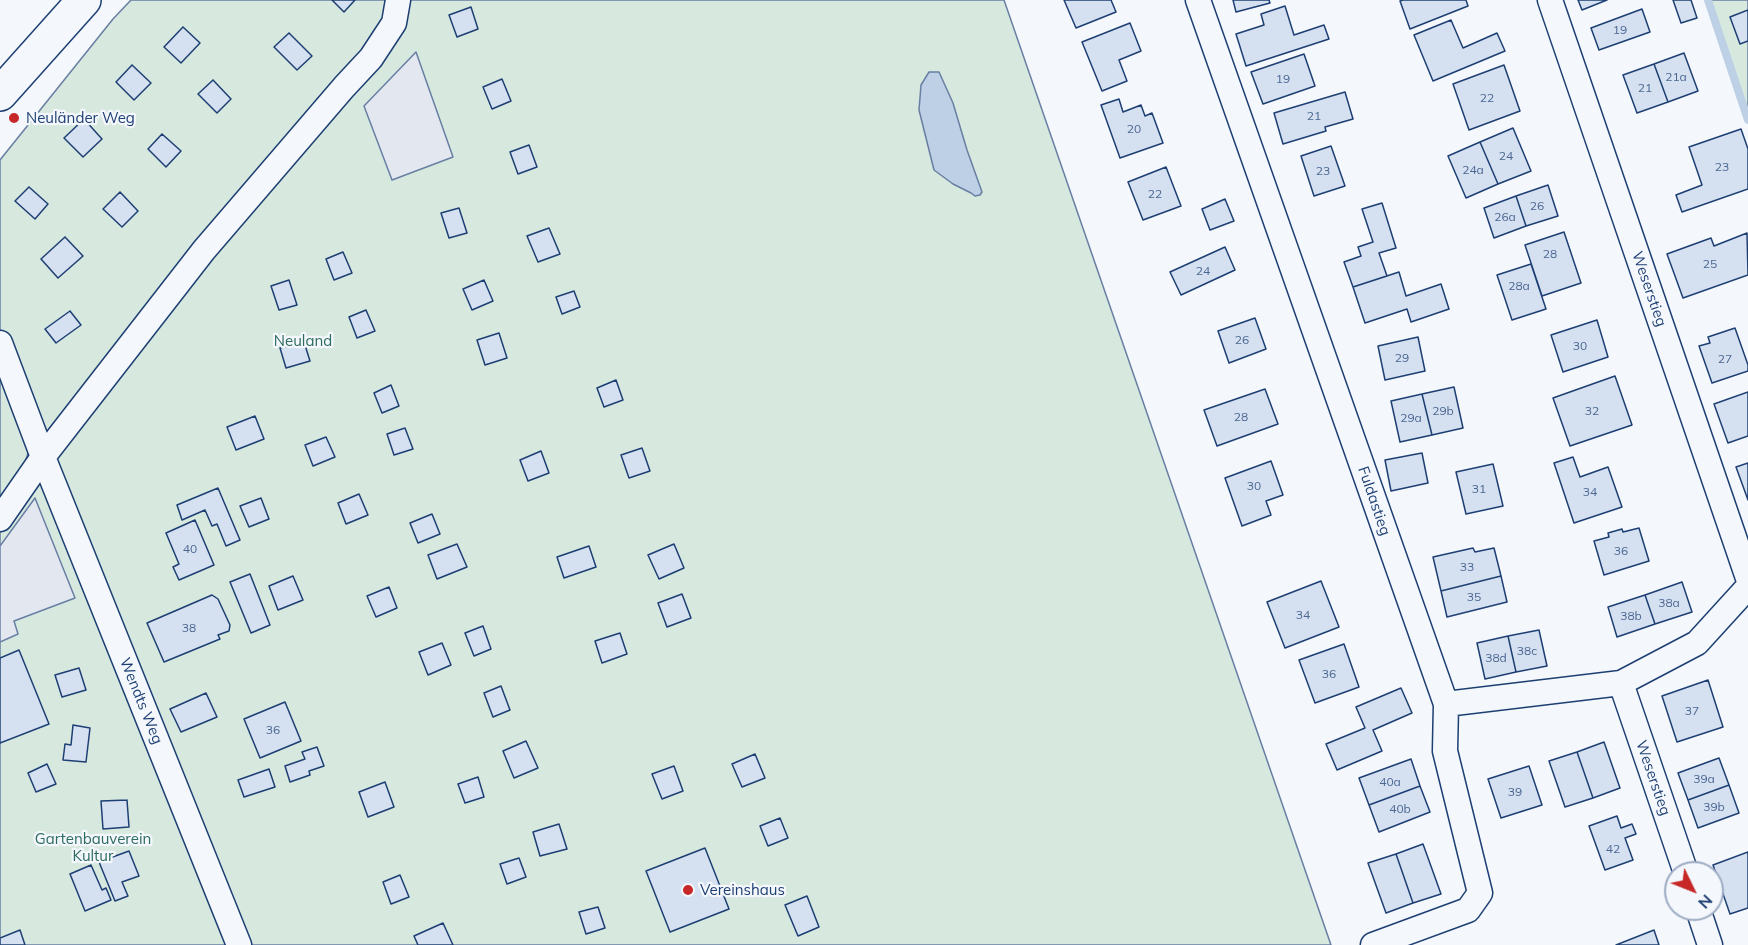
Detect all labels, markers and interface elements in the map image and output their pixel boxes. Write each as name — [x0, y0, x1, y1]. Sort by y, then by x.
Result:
house number: 19 — [1613, 23, 1627, 37]
house number: 21a — [1665, 70, 1687, 84]
house number: 19 — [1276, 72, 1290, 86]
house number: 21 — [1638, 81, 1652, 95]
house number: 22 — [1480, 91, 1494, 105]
place label: Neuländer Weg — [26, 109, 135, 127]
house number: 21 — [1307, 109, 1321, 123]
marker: Neuländer Weg — [7, 111, 21, 125]
house number: 20 — [1127, 122, 1141, 136]
house number: 24 — [1499, 149, 1513, 163]
house number: 23 — [1715, 160, 1729, 174]
house number: 24a — [1462, 163, 1484, 177]
house number: 23 — [1316, 164, 1330, 178]
house number: 22 — [1148, 187, 1162, 201]
house number: 26 — [1530, 199, 1544, 213]
house number: 26a — [1494, 210, 1516, 224]
house number: 28 — [1543, 247, 1557, 261]
street label: Weserstieg — [1628, 249, 1670, 329]
house number: 25 — [1703, 257, 1717, 271]
house number: 24 — [1196, 264, 1210, 278]
house number: 28a — [1508, 279, 1530, 293]
park label: Neuland — [274, 332, 332, 350]
house number: 26 — [1235, 333, 1249, 347]
house number: 30 — [1573, 339, 1587, 353]
house number: 29 — [1395, 351, 1409, 365]
house number: 27 — [1718, 352, 1732, 366]
house number: 29b — [1432, 404, 1454, 418]
house number: 32 — [1585, 404, 1599, 418]
house number: 28 — [1234, 410, 1248, 424]
house number: 29a — [1400, 411, 1422, 425]
street label: Fuldastieg — [1354, 464, 1394, 538]
house number: 30 — [1247, 479, 1261, 493]
house number: 31 — [1472, 482, 1486, 496]
house number: 34 — [1583, 485, 1597, 499]
house number: 40 — [183, 542, 197, 556]
house number: 36 — [1614, 544, 1628, 558]
house number: 33 — [1460, 560, 1474, 574]
house number: 35 — [1467, 590, 1481, 604]
house number: 38a — [1658, 596, 1680, 610]
house number: 34 — [1296, 608, 1310, 622]
house number: 38b — [1620, 609, 1642, 623]
house number: 38 — [182, 621, 196, 635]
house number: 38c — [1517, 644, 1537, 658]
house number: 38d — [1485, 651, 1507, 665]
street label: Wendts Weg — [116, 655, 166, 747]
house number: 36 — [1322, 667, 1336, 681]
house number: 37 — [1685, 704, 1699, 718]
house number: 36 — [266, 723, 280, 737]
street label: Weserstieg — [1632, 738, 1674, 818]
house number: 39a — [1693, 772, 1715, 786]
house number: 40a — [1379, 775, 1401, 789]
house number: 39 — [1508, 785, 1522, 799]
house number: 39b — [1703, 800, 1725, 814]
house number: 40b — [1389, 802, 1411, 816]
park label: Gartenbauverein Kultur — [35, 830, 151, 865]
house number: 42 — [1606, 842, 1620, 856]
north arrow — [1664, 861, 1724, 921]
place label: Vereinshaus — [700, 881, 785, 899]
marker: Vereinshaus — [681, 883, 695, 897]
text: N — [1694, 891, 1717, 913]

